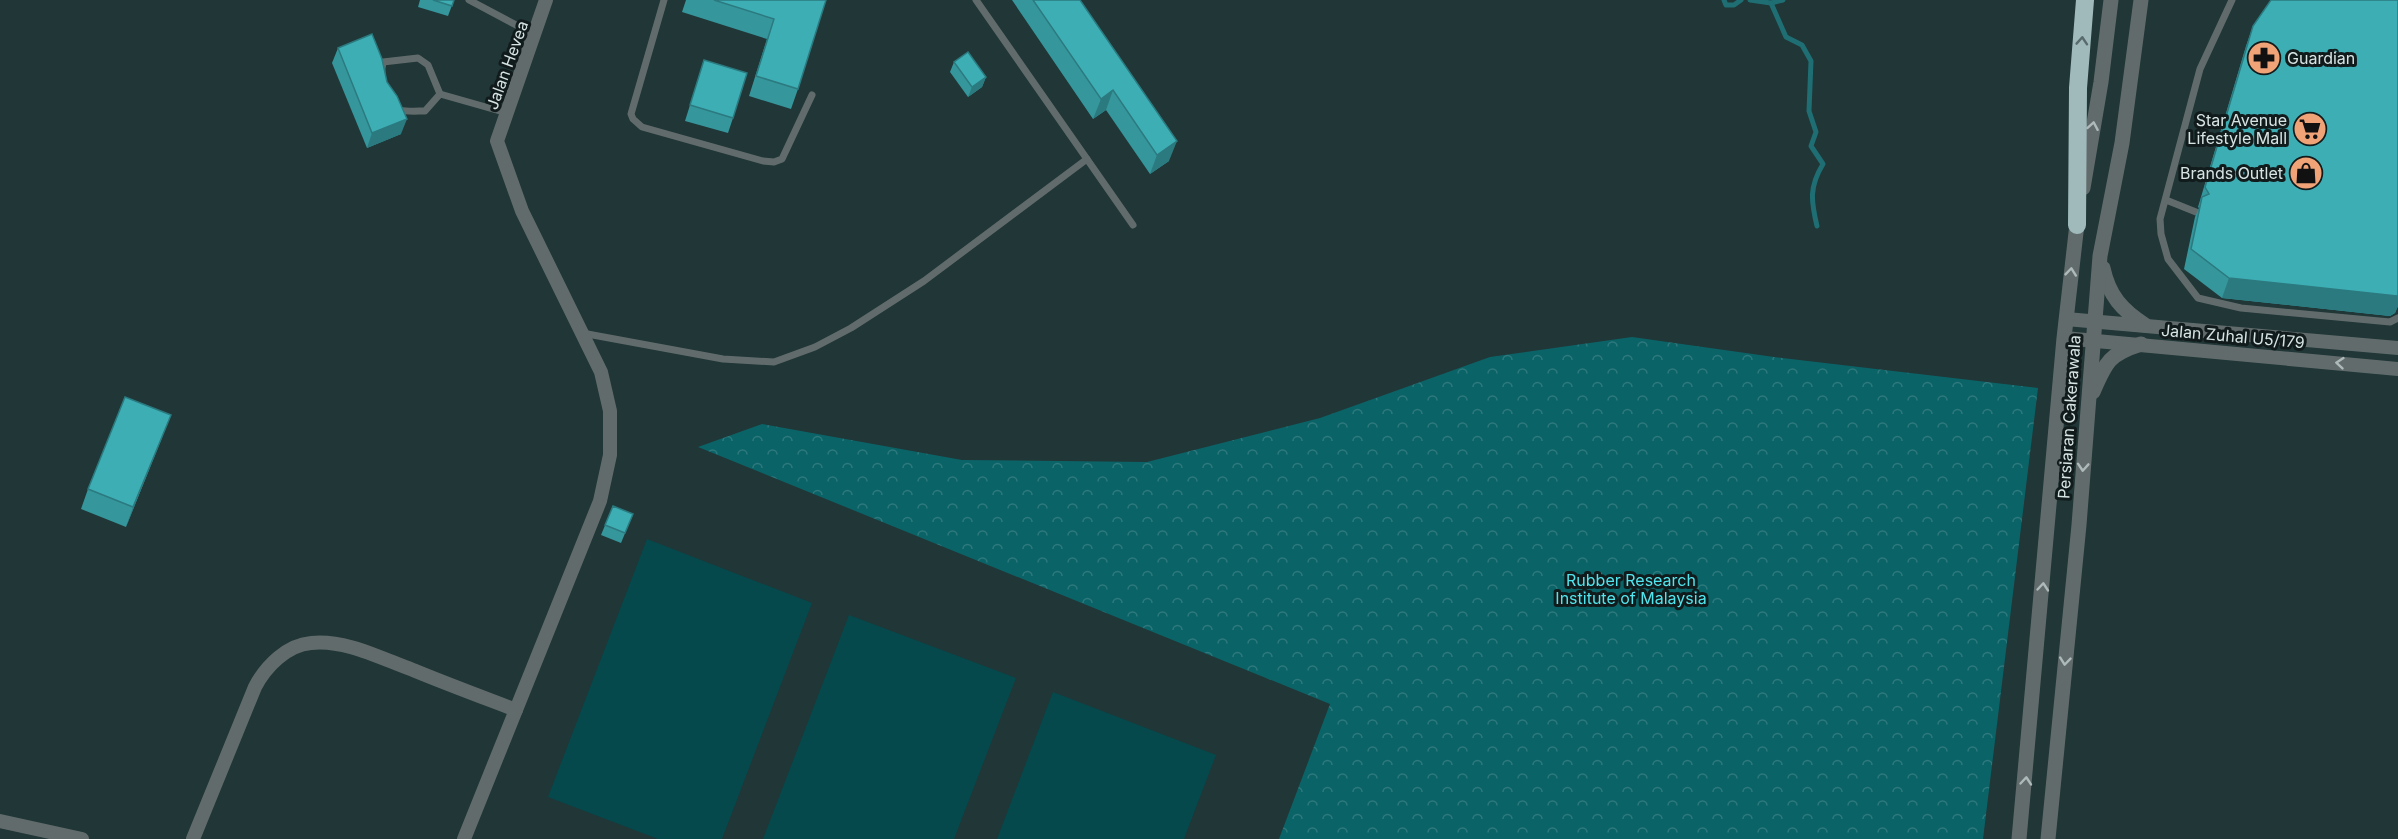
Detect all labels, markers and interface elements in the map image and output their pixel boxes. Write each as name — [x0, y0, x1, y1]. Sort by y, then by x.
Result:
street label: Jalan Hevea — [482, 18, 532, 112]
one-way arrow — [2075, 36, 2088, 45]
pharmacy icon: Guardian — [2246, 40, 2282, 76]
place label: Guardian — [2287, 48, 2355, 68]
place label: Star Avenue Lifestyle Mall — [2187, 110, 2287, 148]
supermarket icon: Star Avenue Lifestyle Mall — [2292, 111, 2328, 147]
one-way arrow — [2087, 122, 2099, 131]
shop icon: Brands Outlet — [2288, 155, 2324, 191]
place label: Brands Outlet — [2180, 163, 2283, 183]
one-way arrow — [2065, 268, 2077, 277]
street label: Jalan Zuhal U5/179 — [2160, 320, 2306, 352]
street label: Persiaran Cakerawala — [2053, 334, 2085, 500]
one-way arrow — [2335, 357, 2344, 370]
one-way arrow — [2077, 462, 2090, 471]
park label: Rubber Research Institute of Malaysia — [1555, 570, 1707, 608]
one-way arrow — [2036, 582, 2049, 591]
one-way arrow — [2059, 656, 2072, 666]
one-way arrow — [2019, 776, 2032, 785]

